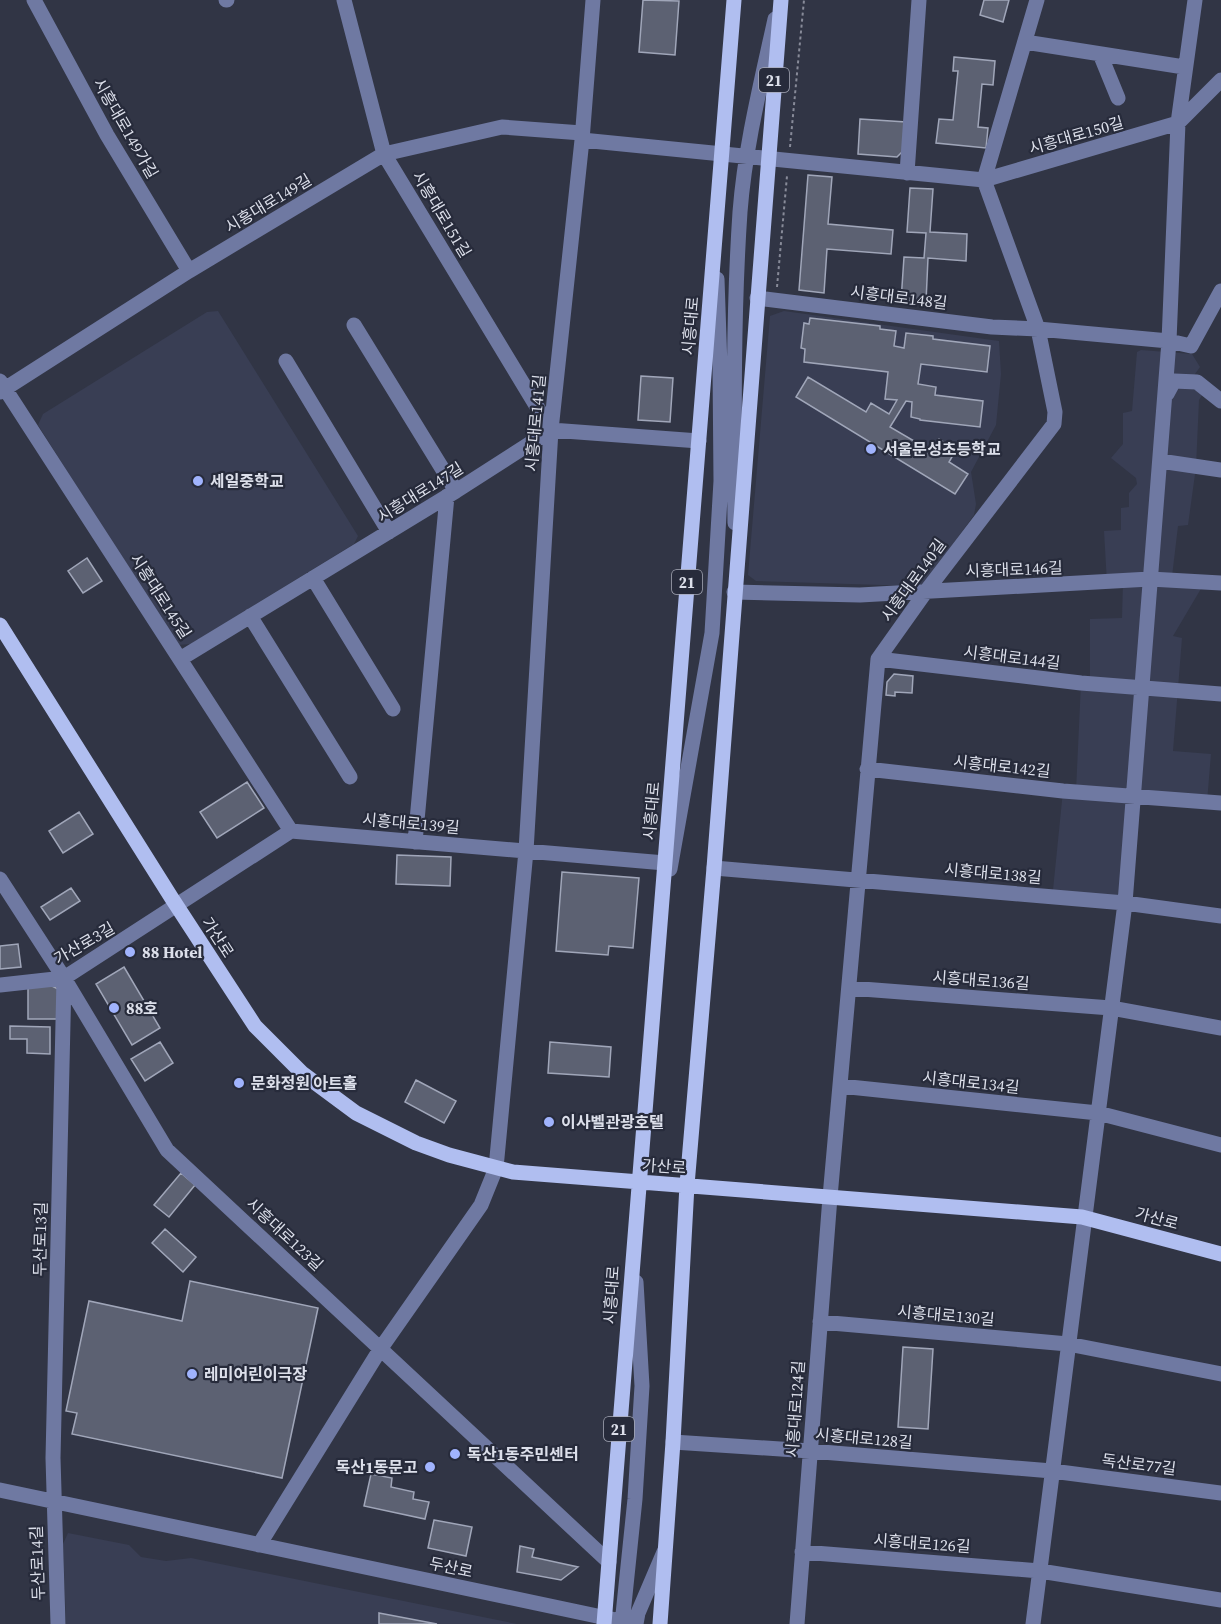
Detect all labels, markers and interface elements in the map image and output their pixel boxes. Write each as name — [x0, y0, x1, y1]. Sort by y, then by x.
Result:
road number: 21 — [759, 68, 789, 92]
street label: 시흥대로149가길 — [88, 74, 164, 182]
street label: 시흥대로150길 — [1026, 111, 1126, 159]
street label: 시흥대로151길 — [407, 167, 477, 261]
street label: 시흥대로149길 — [221, 168, 315, 238]
street label: 시흥대로148길 — [849, 280, 949, 314]
street label: 시흥대로 — [676, 295, 704, 356]
street label: 시흥대로141길 — [520, 373, 550, 473]
place label: 서울문성초등학교 — [883, 438, 1001, 460]
marker: 서울문성초등학교 — [864, 442, 878, 456]
street label: 시흥대로147길 — [373, 457, 467, 527]
place label: 세일중학교 — [210, 470, 284, 492]
marker: 세일중학교 — [191, 474, 205, 488]
street label: 시흥대로140길 — [875, 534, 951, 626]
street label: 시흥대로145길 — [125, 549, 197, 643]
street label: 시흥대로146길 — [965, 556, 1063, 582]
road number: 21 — [672, 570, 702, 594]
street label: 시흥대로144길 — [962, 640, 1062, 674]
street label: 시흥대로142길 — [952, 750, 1052, 782]
street label: 시흥대로 — [637, 780, 665, 841]
street label: 시흥대로139길 — [361, 808, 461, 838]
street label: 시흥대로138길 — [943, 858, 1043, 888]
street label: 가산로 — [197, 912, 239, 962]
street label: 가산로3길 — [50, 917, 118, 969]
place label: 88 Hotel — [142, 941, 202, 963]
marker: 88 Hotel — [123, 945, 137, 959]
street label: 시흥대로136길 — [932, 966, 1030, 994]
place label: 88호 — [126, 997, 158, 1019]
marker: 88호 — [107, 1001, 121, 1015]
street label: 시흥대로134길 — [921, 1066, 1021, 1098]
place label: 문화정원 아트홀 — [251, 1072, 357, 1094]
marker: 문화정원 아트홀 — [232, 1076, 246, 1090]
place label: 이사벨관광호텔 — [561, 1111, 664, 1133]
marker: 이사벨관광호텔 — [542, 1115, 556, 1129]
street label: 가산로 — [641, 1153, 687, 1179]
street label: 시흥대로123길 — [242, 1193, 328, 1275]
street label: 두산로13길 — [28, 1201, 52, 1277]
street label: 가산로 — [1133, 1202, 1181, 1234]
street label: 시흥대로 — [598, 1265, 624, 1325]
street label: 시흥대로130길 — [896, 1300, 996, 1330]
street label: 시흥대로124길 — [781, 1360, 809, 1458]
place label: 레미어린이극장 — [204, 1363, 307, 1385]
marker: 레미어린이극장 — [185, 1367, 199, 1381]
road number: 21 — [604, 1417, 634, 1441]
street label: 시흥대로128길 — [814, 1423, 914, 1453]
place label: 독산1동주민센터 — [467, 1443, 579, 1465]
marker: 독산1동주민센터 — [448, 1447, 462, 1461]
street label: 독산로77길 — [1100, 1449, 1178, 1479]
place label: 독산1동문고 — [336, 1456, 418, 1478]
marker: 독산1동문고 — [423, 1460, 437, 1474]
street label: 두산로14길 — [25, 1525, 49, 1601]
street label: 시흥대로126길 — [873, 1529, 971, 1557]
street label: 두산로 — [427, 1552, 475, 1582]

